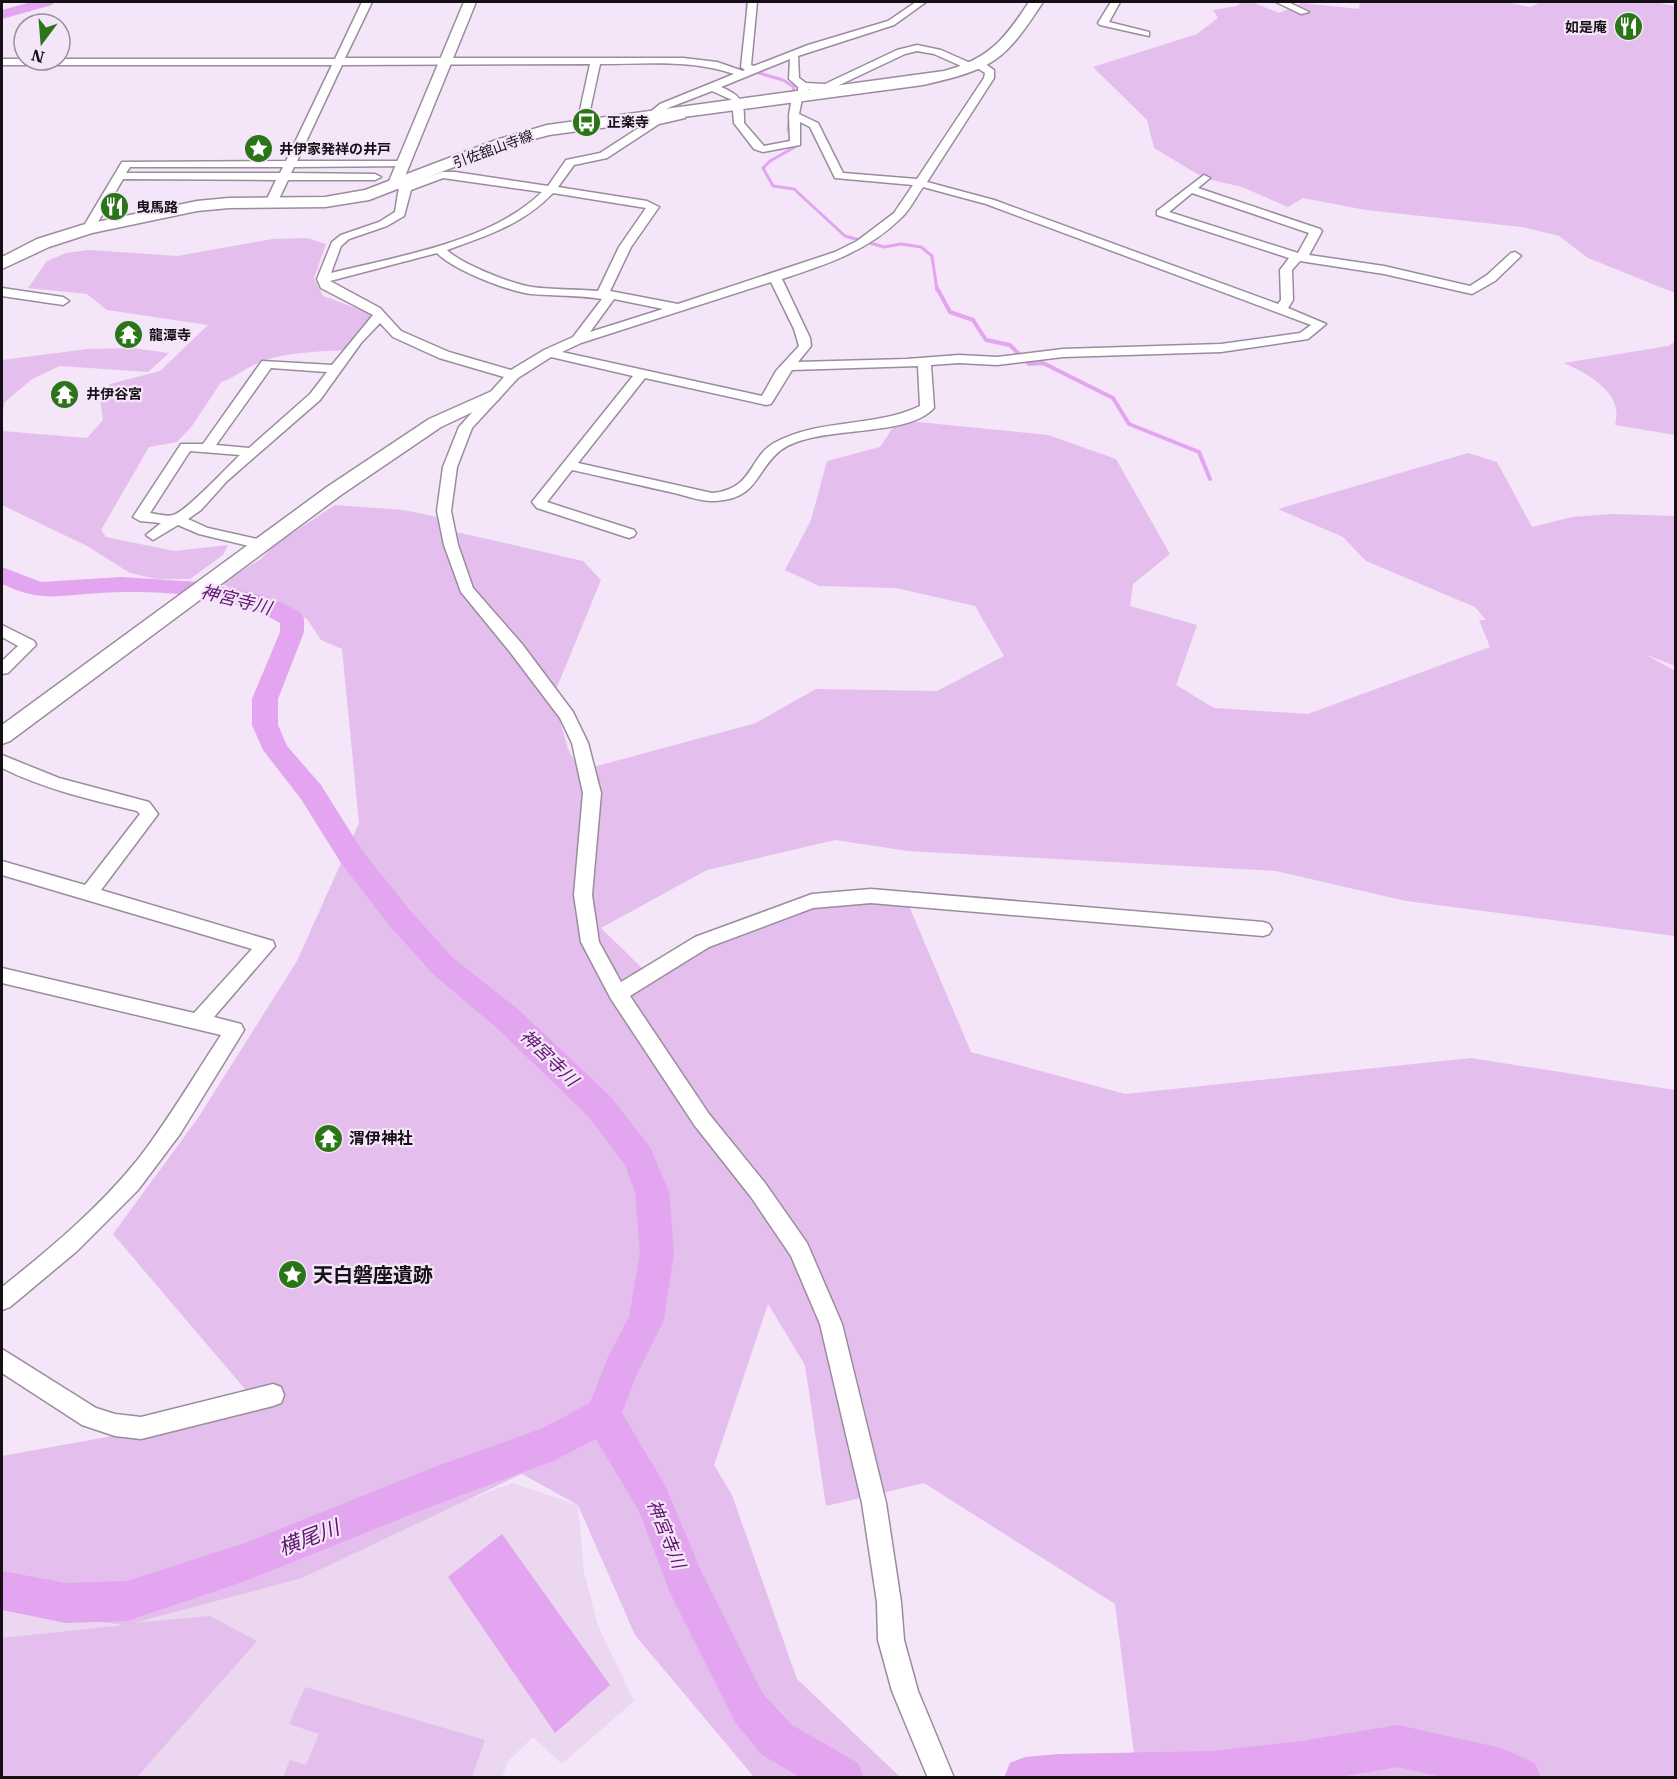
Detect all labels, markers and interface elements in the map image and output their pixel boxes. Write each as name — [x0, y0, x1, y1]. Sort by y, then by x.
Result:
restaurant icon: 如是庵 — [1612, 11, 1644, 43]
north arrow — [12, 12, 72, 72]
place label: 如是庵 — [1565, 18, 1607, 36]
text: N — [29, 45, 47, 68]
bus stop icon: 正楽寺 — [570, 106, 602, 138]
place label: 正楽寺 — [607, 113, 649, 131]
street label: 引佐舘山寺線 — [450, 126, 536, 172]
place icon: 井伊家発祥の井戸 — [242, 133, 274, 165]
place label: 井伊家発祥の井戸 — [279, 140, 391, 158]
restaurant icon: 曳馬路 — [99, 191, 131, 223]
place label: 曳馬路 — [136, 198, 178, 216]
temple icon: 龍潭寺 — [112, 319, 144, 351]
place label: 龍潭寺 — [149, 326, 191, 344]
temple icon: 井伊谷宮 — [49, 378, 81, 410]
place label: 井伊谷宮 — [86, 385, 142, 403]
water label: 神宮寺川 — [198, 580, 276, 620]
water label: 神宮寺川 — [515, 1024, 585, 1092]
temple icon: 渭伊神社 — [312, 1122, 344, 1154]
place label: 渭伊神社 — [349, 1128, 413, 1148]
place icon: 天白磐座遺跡 — [276, 1259, 308, 1291]
place label: 天白磐座遺跡 — [313, 1261, 433, 1288]
water label: 神宮寺川 — [642, 1496, 691, 1573]
water label: 横尾川 — [274, 1512, 345, 1561]

